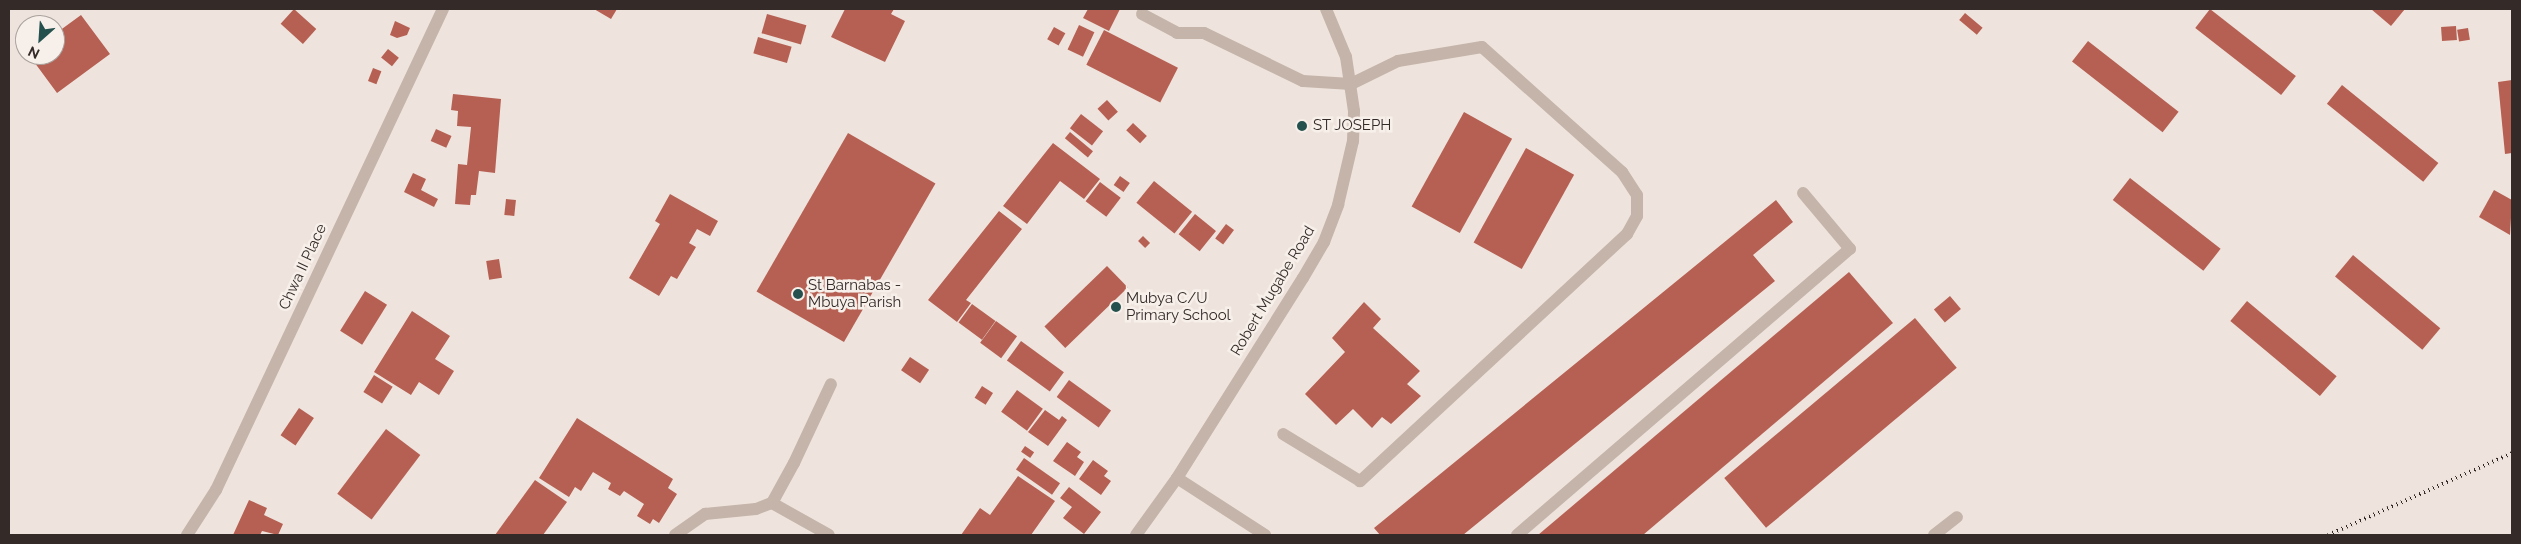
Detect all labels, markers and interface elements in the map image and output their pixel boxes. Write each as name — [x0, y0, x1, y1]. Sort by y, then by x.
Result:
north arrow — [15, 15, 65, 65]
text: N — [26, 43, 42, 62]
place label: ST JOSEPH — [1313, 117, 1392, 135]
marker: ST JOSEPH — [1295, 119, 1309, 133]
street label: Chwa II Place — [275, 221, 331, 313]
street label: Robert Mugabe Road — [1227, 223, 1319, 359]
place label: St Barnabas - Mbuya Parish — [808, 276, 901, 311]
marker: St Barnabas - Mbuya Parish — [792, 288, 804, 300]
place label: Mubya C/U Primary School — [1126, 289, 1231, 324]
marker: Mubya C/U Primary School — [1110, 301, 1122, 313]

